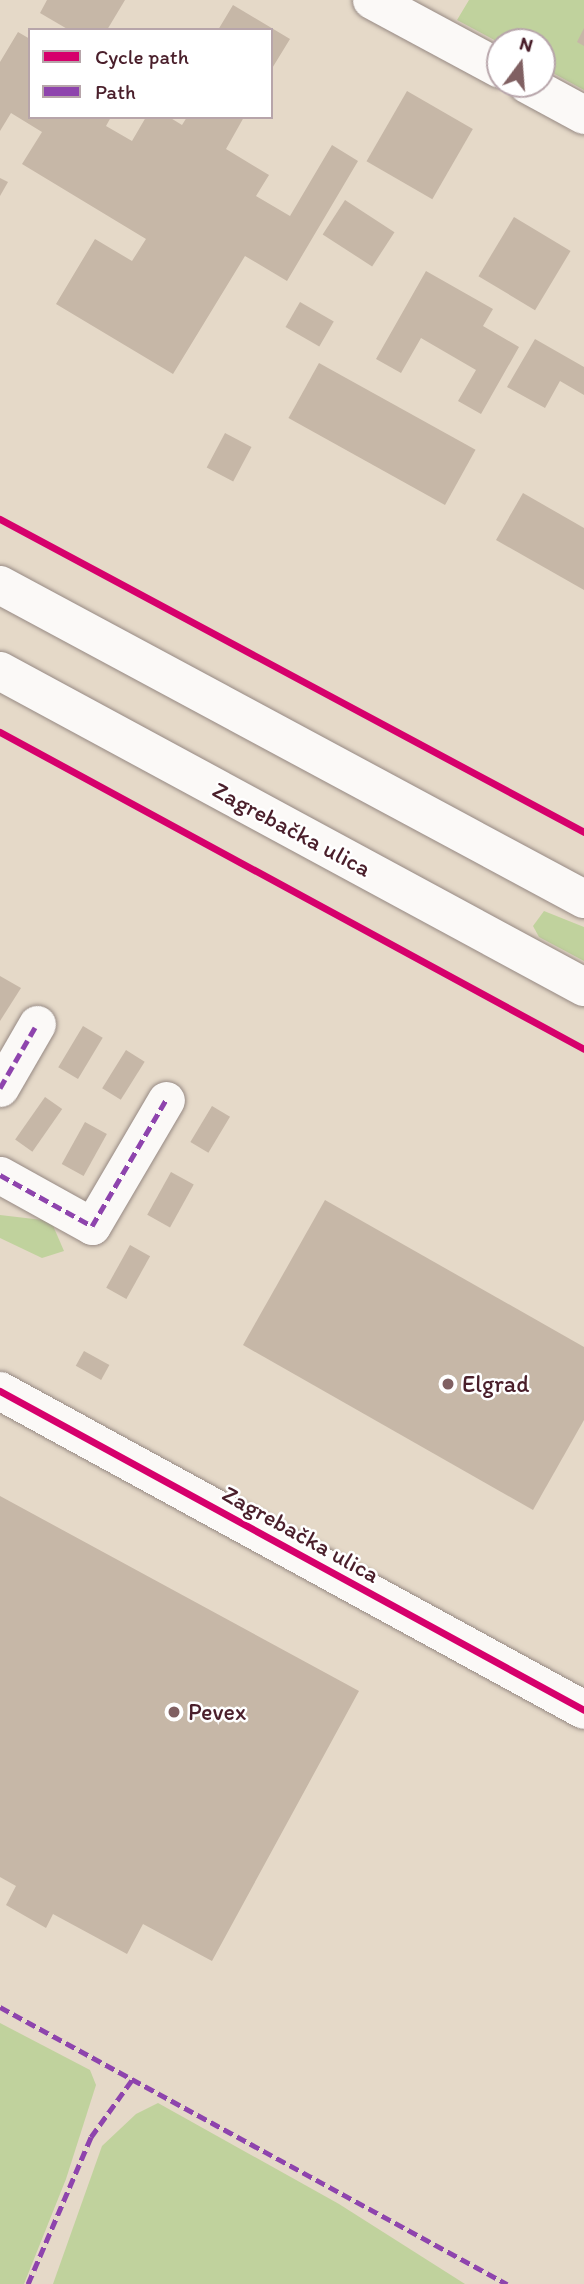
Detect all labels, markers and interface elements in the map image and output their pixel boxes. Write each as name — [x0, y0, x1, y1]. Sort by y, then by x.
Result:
legend — [28, 28, 273, 119]
north arrow — [486, 28, 556, 98]
text: N — [517, 31, 536, 57]
text: Cycle path — [95, 44, 189, 69]
text: Path — [95, 79, 136, 104]
street label: Zagrebačka ulica — [208, 775, 376, 883]
place label: Elgrad — [462, 1370, 530, 1398]
marker: Elgrad — [440, 1376, 456, 1392]
street label: Zagrebačka ulica — [217, 1479, 385, 1589]
place label: Pevex — [188, 1698, 246, 1726]
marker: Pevex — [166, 1704, 182, 1720]

